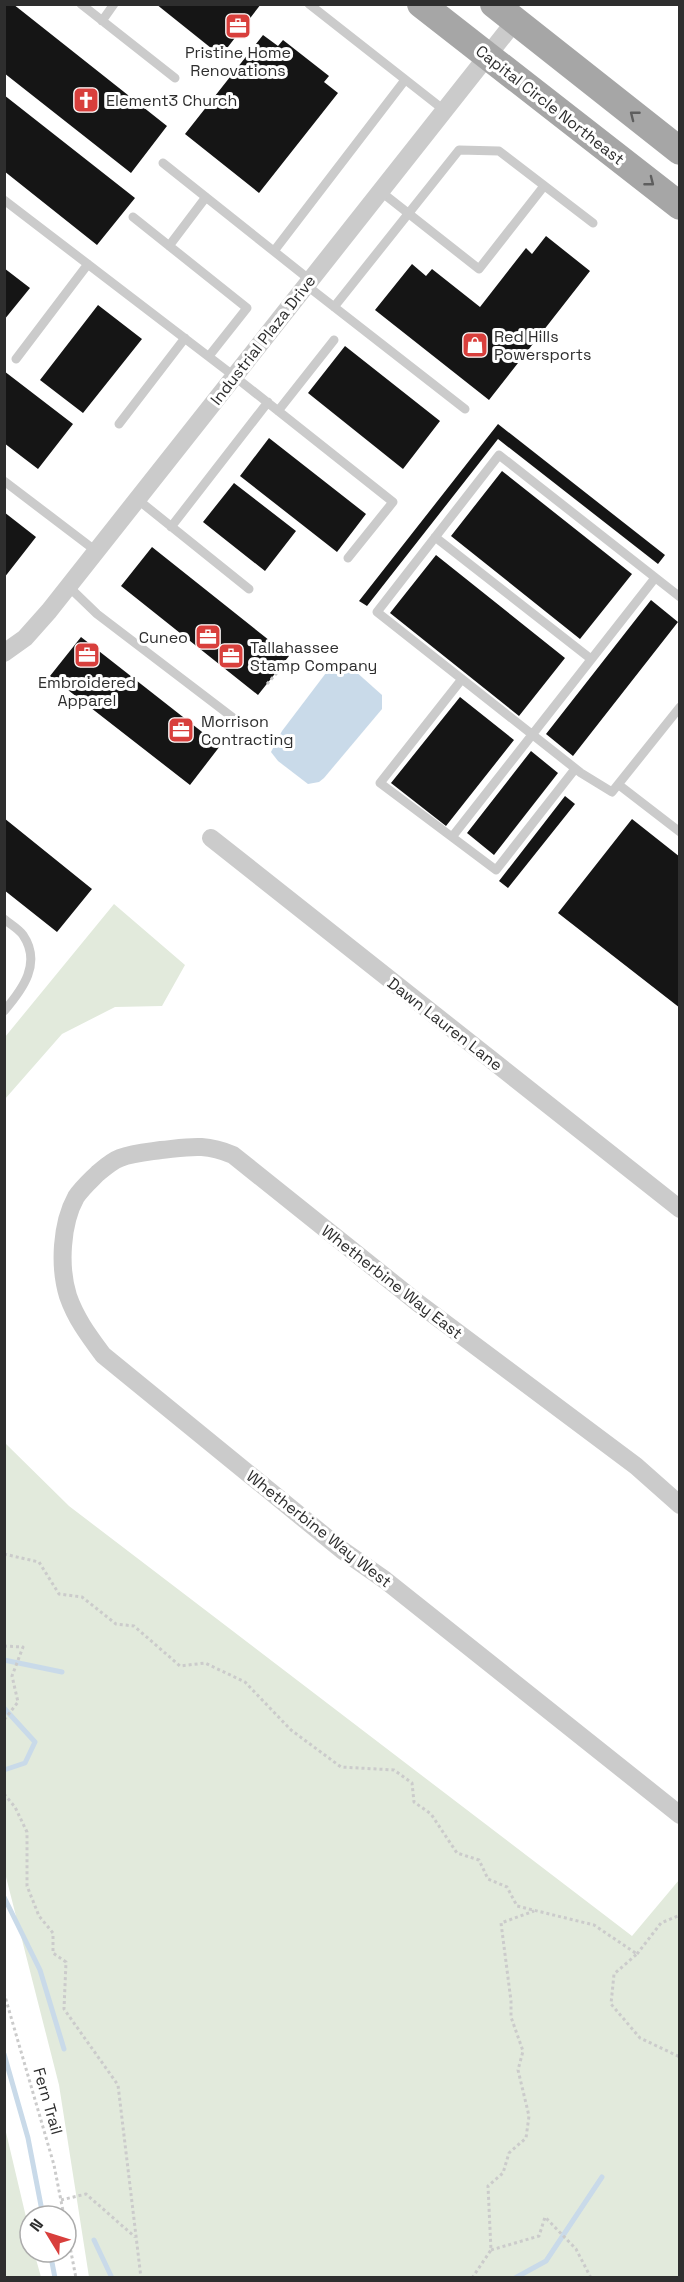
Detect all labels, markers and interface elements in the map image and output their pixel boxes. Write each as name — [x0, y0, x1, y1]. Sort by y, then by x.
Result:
office icon: Pristine Home Renovations — [223, 11, 253, 41]
street label: Capital Circle Northeast — [471, 40, 629, 170]
place label: Pristine Home Renovations — [185, 42, 291, 81]
church icon: Element3 Church — [71, 85, 101, 115]
place label: Element3 Church — [106, 90, 237, 111]
one-way arrow — [629, 111, 640, 122]
one-way arrow — [643, 175, 654, 186]
street label: Industrial Plaza Drive — [206, 271, 320, 409]
place label: Red Hills Powersports — [494, 326, 592, 365]
shop icon: Red Hills Powersports — [460, 330, 490, 360]
office icon: Cuneo — [193, 622, 223, 652]
place label: Cuneo — [139, 627, 188, 648]
place label: Tallahassee Stamp Company — [250, 637, 377, 676]
office icon: Embroidered Apparel — [72, 640, 102, 670]
office icon: Tallahassee Stamp Company — [216, 641, 246, 671]
place label: Embroidered Apparel — [38, 672, 136, 711]
place label: Morrison Contracting — [201, 711, 293, 750]
office icon: Morrison Contracting — [166, 715, 196, 745]
street label: Dawn Lauren Lane — [383, 973, 507, 1075]
street label: Whetherbine Way East — [317, 1220, 467, 1344]
street label: Whetherbine Way West — [242, 1466, 396, 1592]
street label: Fern Trail — [28, 2065, 68, 2137]
north arrow — [18, 2204, 78, 2264]
text: N — [25, 2214, 48, 2236]

